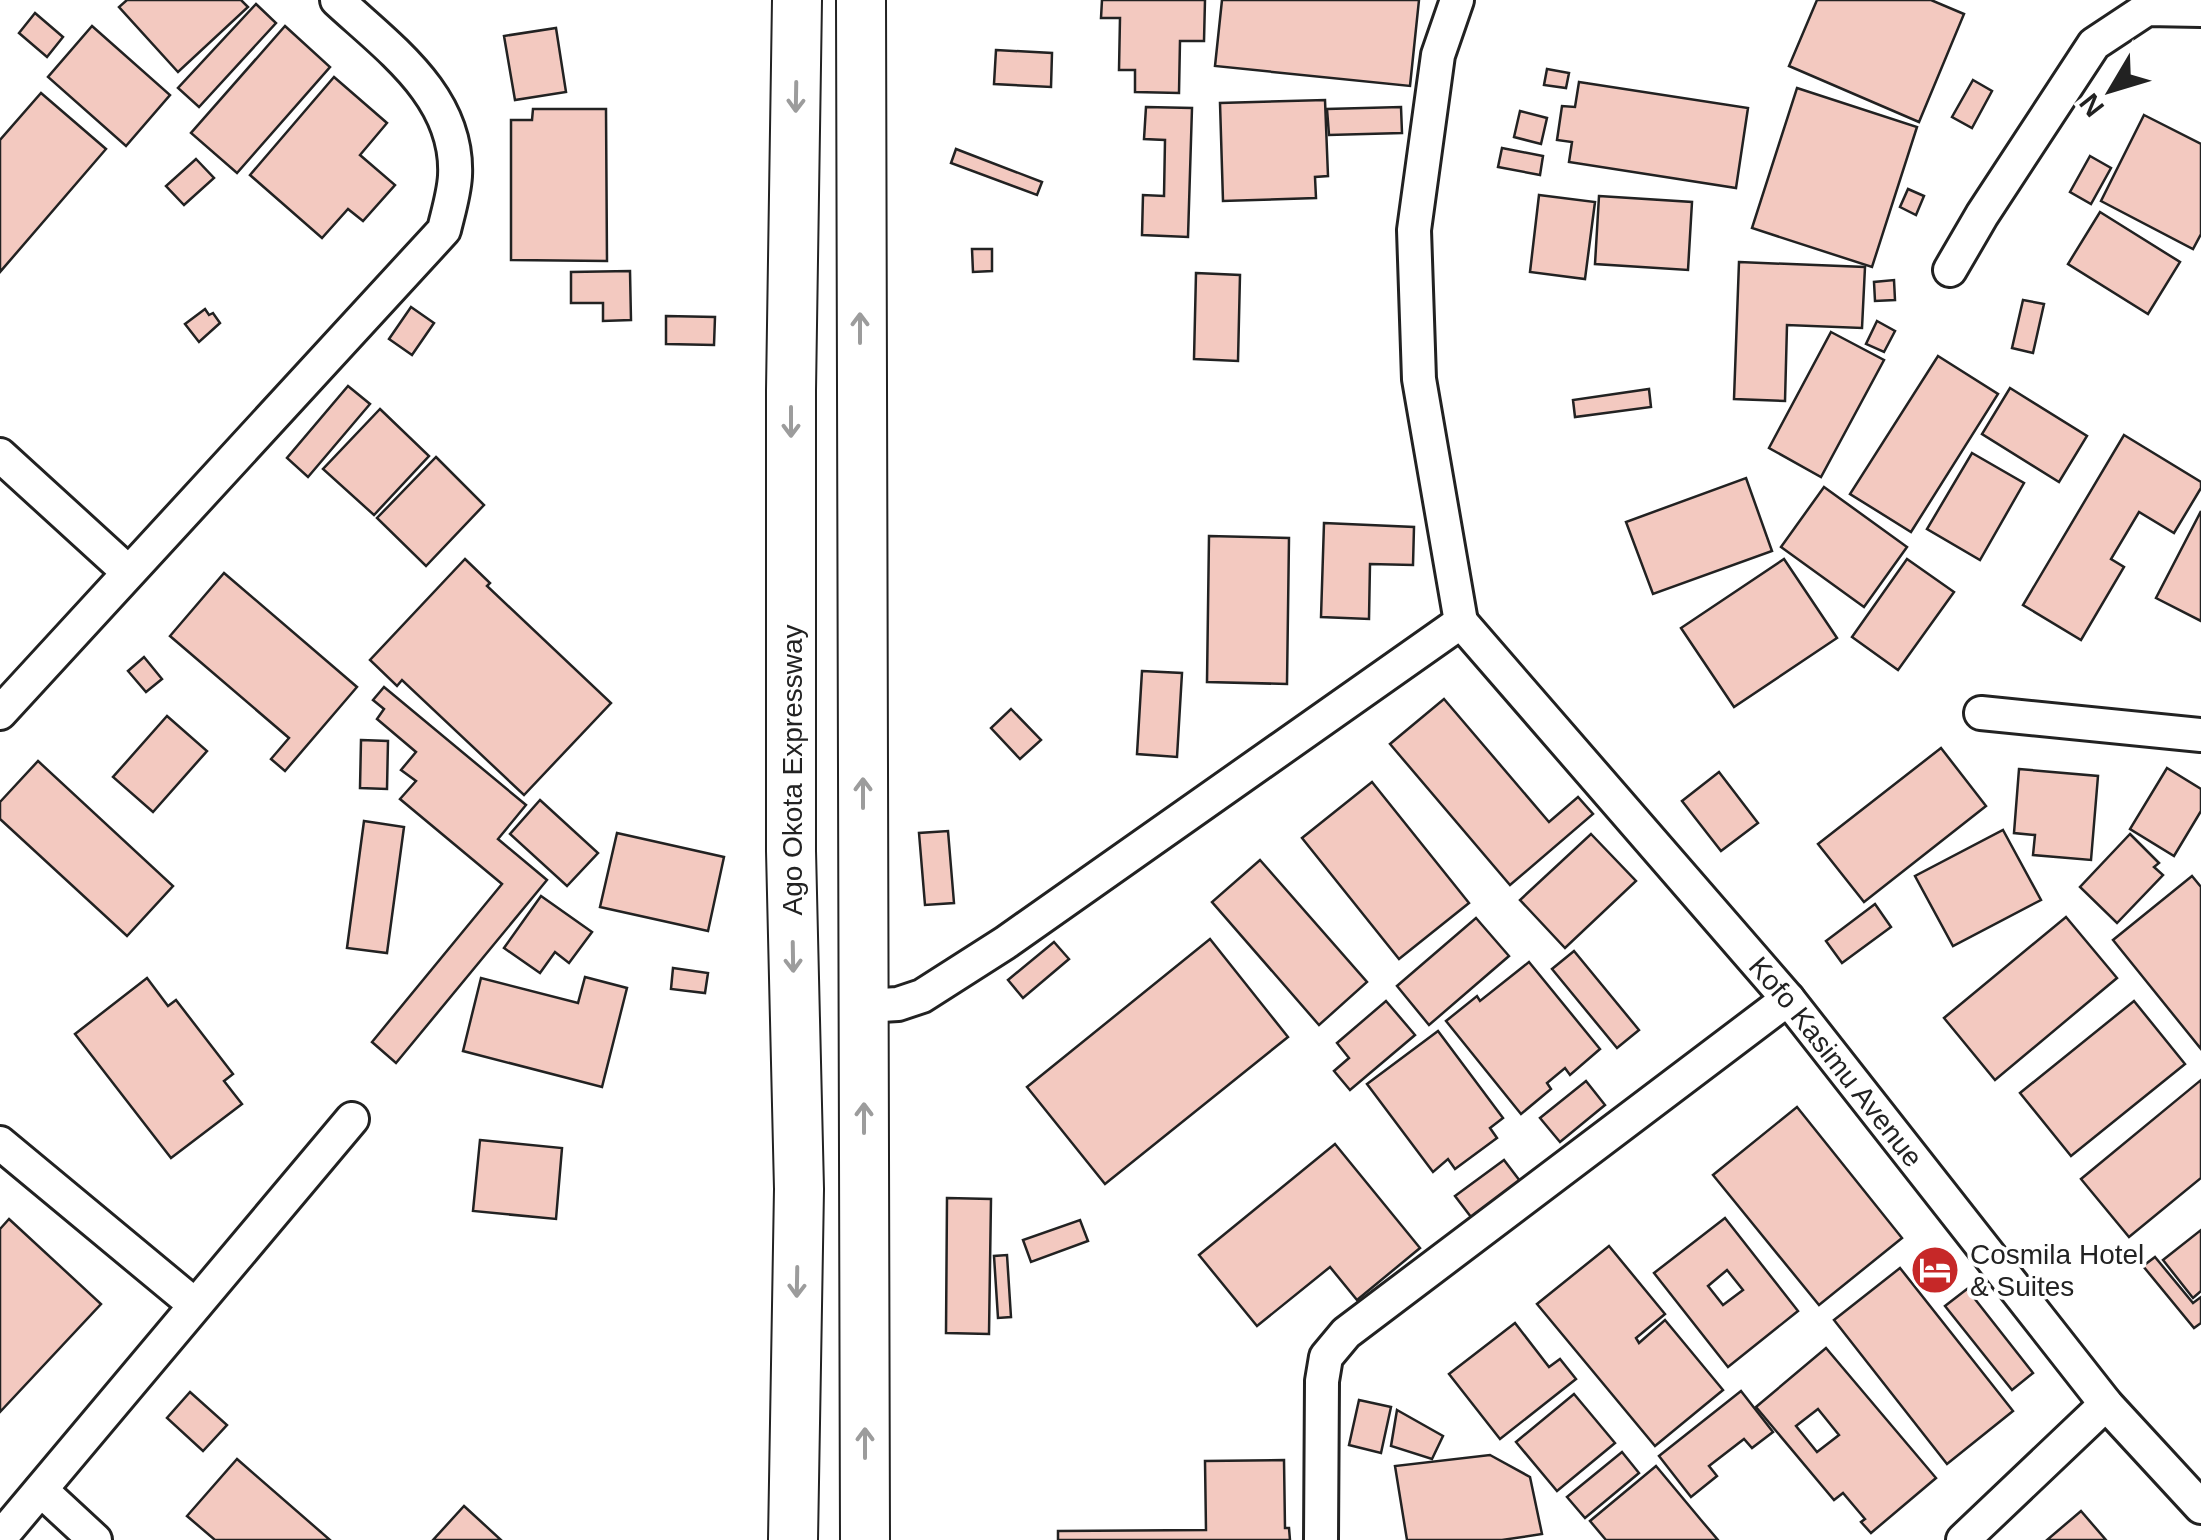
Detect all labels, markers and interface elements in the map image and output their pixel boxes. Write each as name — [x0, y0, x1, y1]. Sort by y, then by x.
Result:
north arrow — [2061, 40, 2161, 140]
one-way arrow — [786, 81, 805, 113]
text: N — [2073, 88, 2110, 123]
one-way arrow — [850, 312, 870, 344]
one-way arrow — [782, 406, 800, 438]
street label: Ago Okota Expressway — [777, 624, 808, 916]
one-way arrow — [854, 777, 872, 810]
one-way arrow — [784, 940, 802, 973]
street label: Kofo Kasimu Avenue — [1743, 951, 1929, 1173]
one-way arrow — [854, 1102, 874, 1134]
place label: Cosmila Hotel & Suites — [1970, 1239, 2144, 1302]
hotel icon: Cosmila Hotel & Suites — [1909, 1244, 1961, 1296]
one-way arrow — [788, 1266, 806, 1298]
one-way arrow — [856, 1427, 874, 1460]

